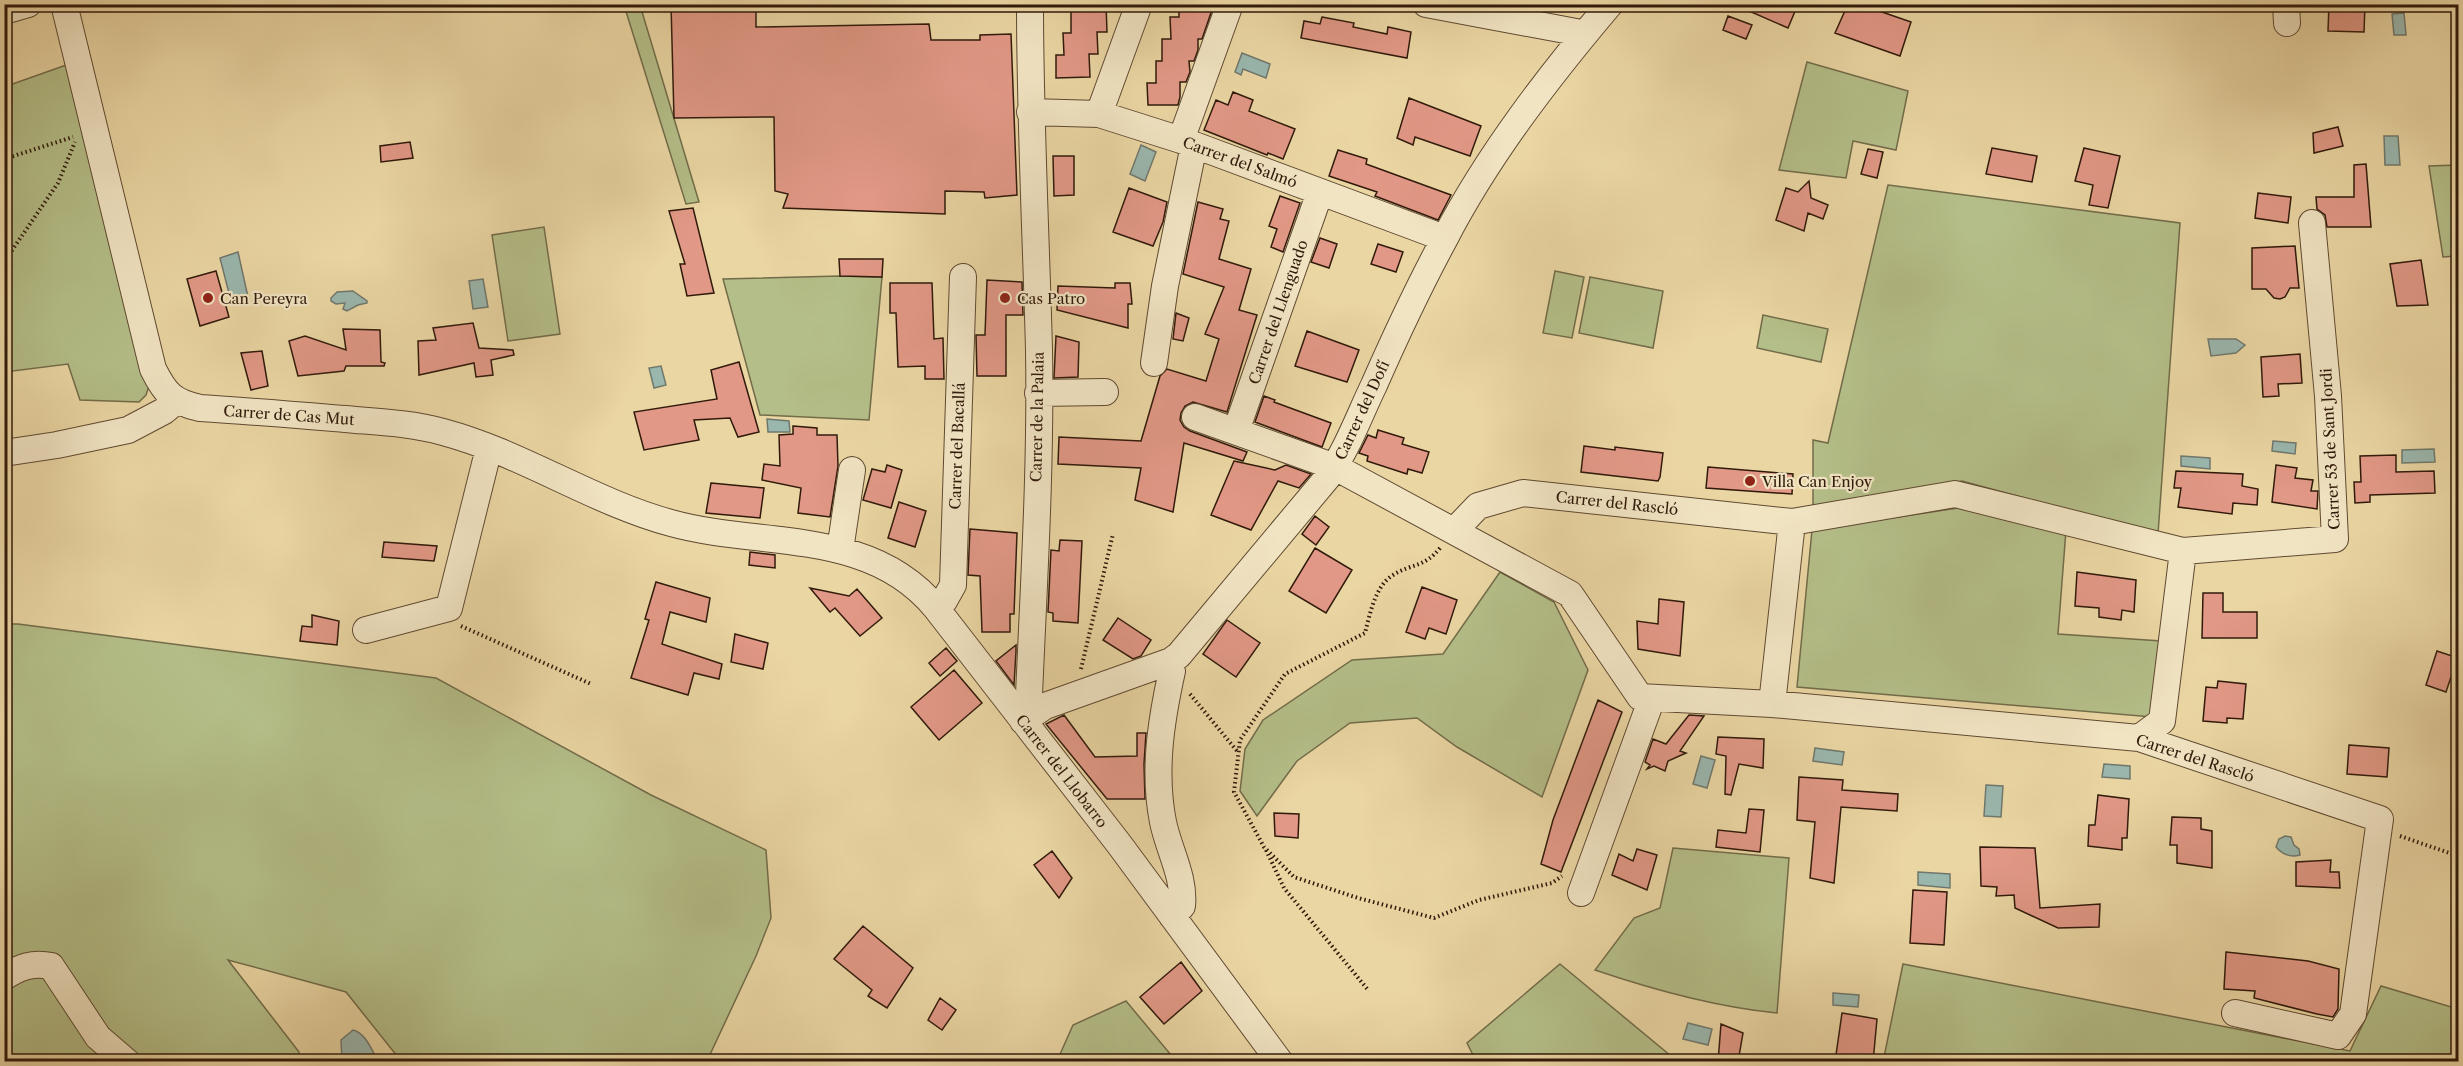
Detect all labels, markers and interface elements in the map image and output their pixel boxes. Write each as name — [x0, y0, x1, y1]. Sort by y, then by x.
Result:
street label: Carrer del Salmó — [1180, 132, 1300, 192]
street label: Carrer del Llenguado — [1244, 237, 1312, 387]
place label: Can Pereyra — [220, 289, 308, 308]
place label: Cas Patro — [1017, 289, 1085, 308]
marker: Can Pereyra — [201, 291, 215, 305]
marker: Cas Patro — [998, 291, 1012, 305]
street label: Carrer de la Palaia — [1026, 352, 1048, 482]
street label: Carrer del Dofí — [1331, 357, 1394, 463]
street label: Carrer 53 de Sant Jordi — [2316, 367, 2344, 530]
street label: Carrer del Bacallá — [945, 382, 969, 510]
street label: Carrer de Cas Mut — [223, 401, 356, 429]
place label: Villa Can Enjoy — [1761, 472, 1873, 491]
marker: Villa Can Enjoy — [1743, 474, 1757, 488]
street label: Carrer del Rascló — [1555, 487, 1679, 519]
street label: Carrer del Llobarro — [1012, 711, 1112, 831]
street label: Carrer del Rascló — [2133, 730, 2257, 786]

